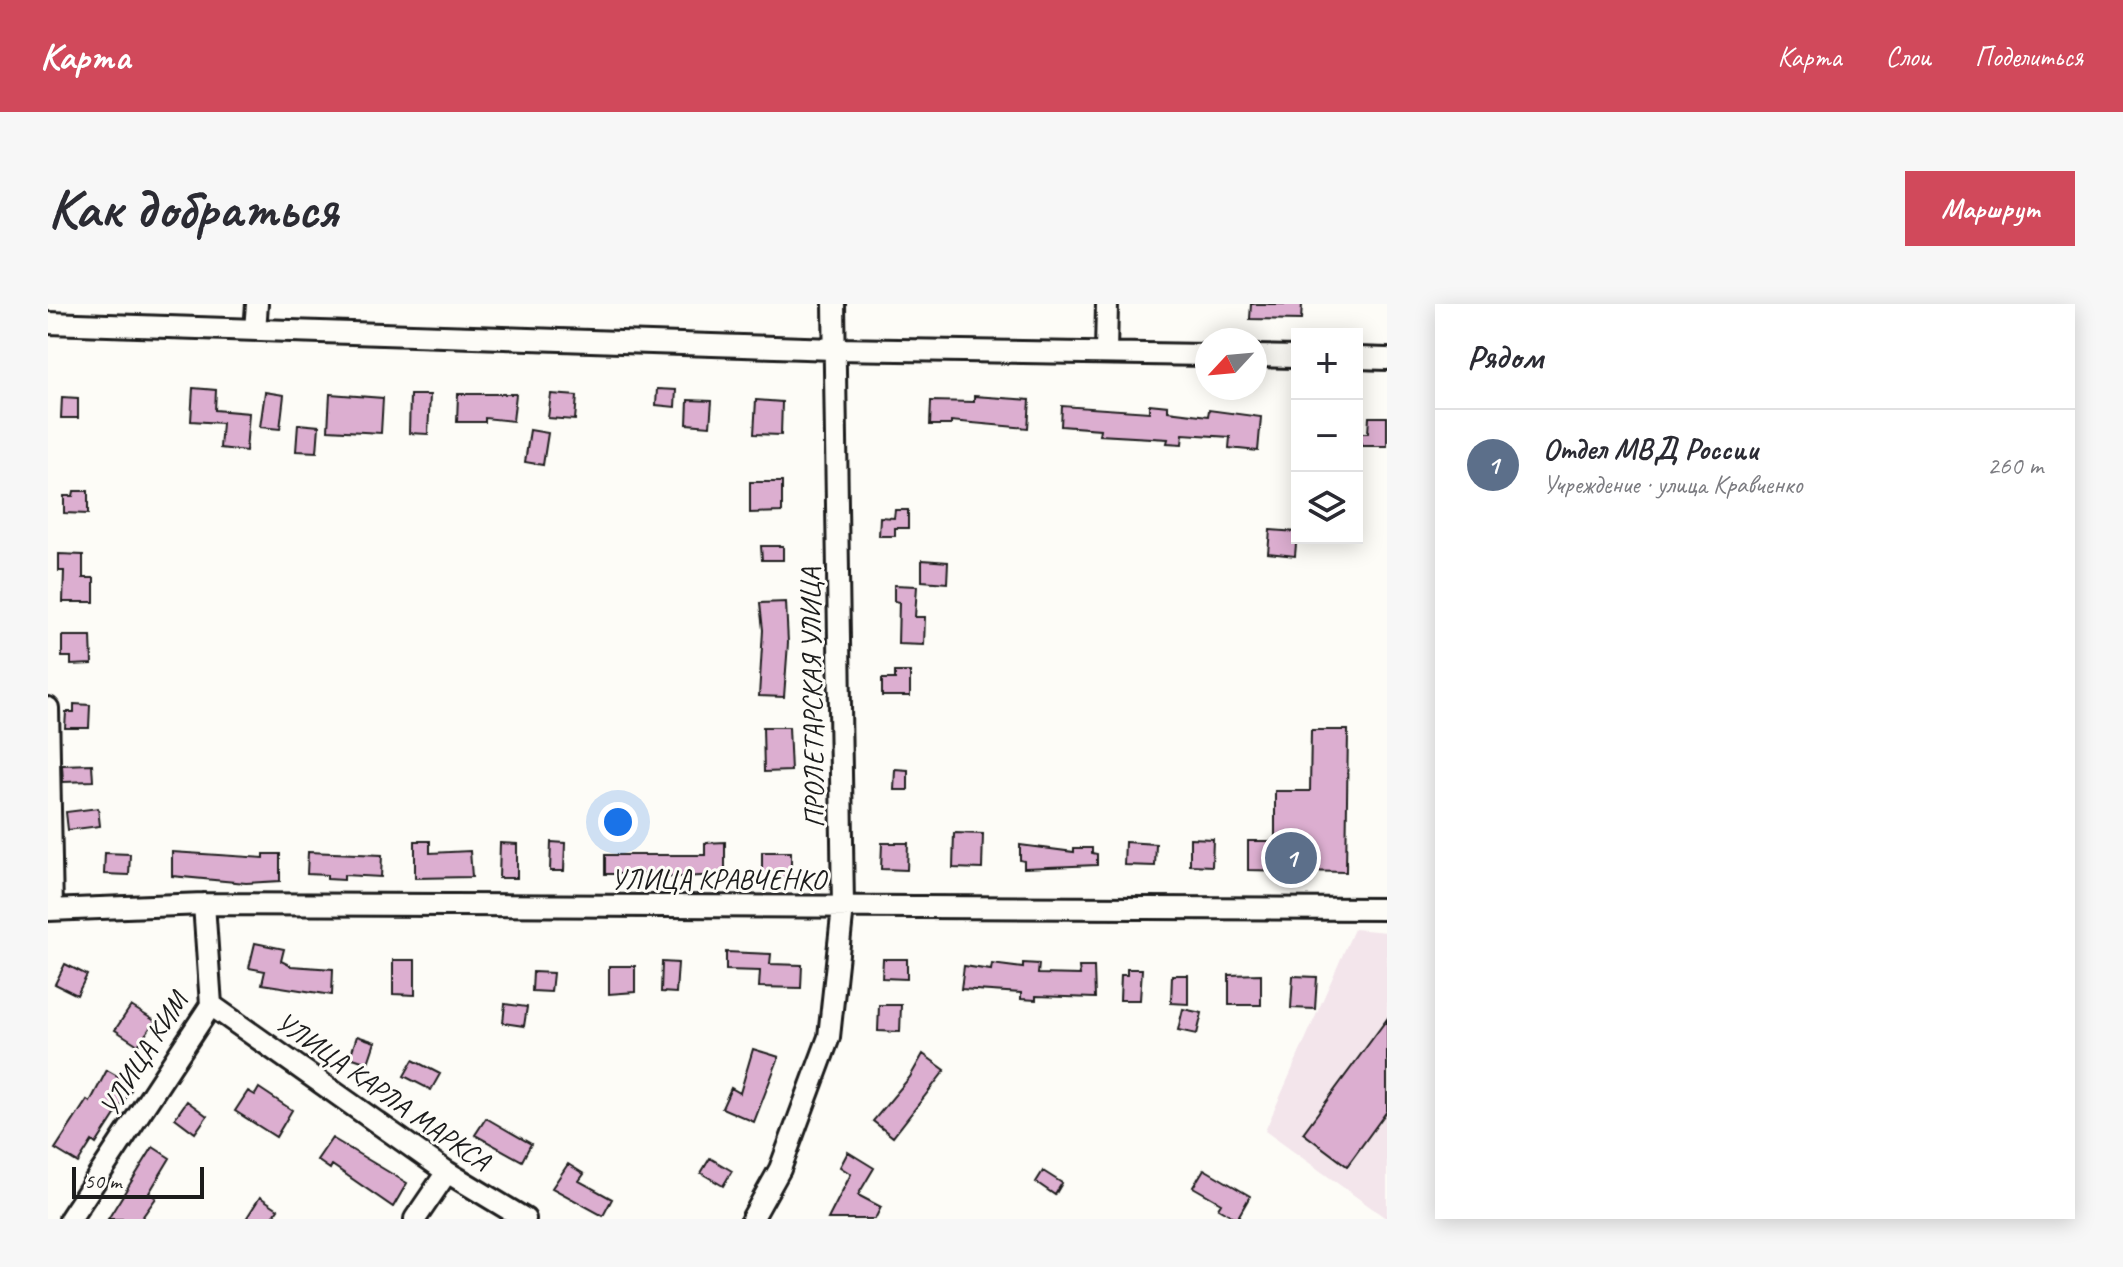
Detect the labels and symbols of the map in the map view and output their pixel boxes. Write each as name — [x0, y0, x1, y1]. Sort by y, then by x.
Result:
north arrow — [1195, 328, 1267, 400]
street label: ПРОЛЕТАРСКАЯ УЛИЦА — [792, 567, 832, 828]
your location — [598, 802, 638, 842]
pin: 1 — [1265, 828, 1317, 888]
street label: УЛИЦА КРАВЧЕНКО — [611, 862, 828, 897]
street label: УЛИЦА КИМ — [91, 983, 196, 1122]
street label: УЛИЦА КАРЛА МАРКСА — [269, 1004, 498, 1179]
scale bar — [72, 1163, 204, 1199]

